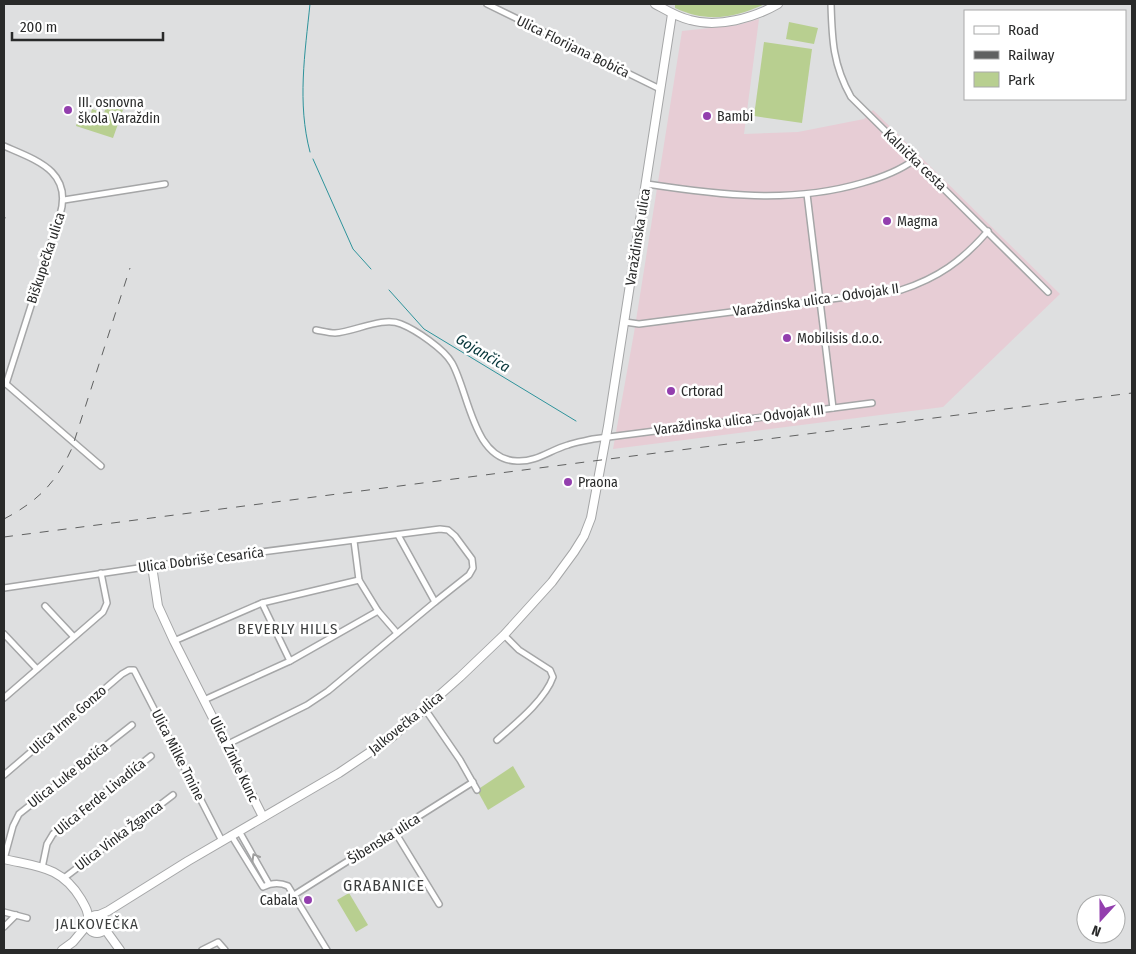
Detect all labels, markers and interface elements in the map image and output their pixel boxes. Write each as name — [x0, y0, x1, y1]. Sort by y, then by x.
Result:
scale bar — [12, 10, 164, 42]
legend — [964, 10, 1126, 100]
street label: Ulica Florijana Bobića — [514, 12, 632, 82]
text: 200 m — [20, 18, 57, 36]
text: Road — [1008, 21, 1039, 39]
text: Railway — [1008, 46, 1055, 64]
text: Park — [1008, 71, 1035, 89]
place label: III. osnovna škola Varaždin — [78, 94, 160, 127]
marker: III. osnovna škola Varaždin — [62, 104, 74, 116]
place label: Bambi — [717, 108, 753, 125]
marker: Bambi — [701, 110, 713, 122]
street label: Kalnička cesta — [880, 126, 950, 194]
street label: Varaždinska ulica — [622, 187, 654, 287]
street label: Biškupečka ulica — [23, 210, 69, 306]
place label: Magma — [897, 213, 938, 230]
marker: Magma — [881, 215, 893, 227]
street label: Varaždinska ulica - Odvojak II — [732, 280, 900, 320]
water label: Gojančica — [453, 330, 513, 376]
place label: Mobilisis d.o.o. — [797, 330, 882, 347]
marker: Mobilisis d.o.o. — [781, 332, 793, 344]
place label: Crtorad — [681, 383, 723, 400]
marker: Crtorad — [665, 385, 677, 397]
street label: Varaždinska ulica - Odvojak III — [653, 401, 825, 439]
place label: Praona — [578, 474, 618, 491]
marker: Praona — [562, 476, 574, 488]
street label: Ulica Dobriše Cesarića — [137, 544, 265, 576]
district label: BEVERLY HILLS — [238, 620, 338, 638]
street label: Ulica Irme Gonzo — [26, 682, 110, 758]
street label: Jalkovečka ulica — [365, 688, 447, 758]
street label: Ulica Milke Tmine — [148, 707, 208, 803]
street label: Ulica Zinke Kunc — [206, 713, 262, 805]
street label: Ulica Luke Botića — [24, 738, 112, 812]
street label: Ulica Ferde Livadića — [51, 755, 149, 839]
street label: Ulica Vinka Žganca — [71, 797, 166, 875]
street label: Šibenska ulica — [344, 809, 423, 868]
one-way arrow — [251, 854, 261, 863]
district label: GRABANICE — [343, 876, 425, 895]
place label: Cabala — [260, 892, 298, 909]
marker: Cabala — [302, 894, 314, 906]
north arrow — [1076, 894, 1126, 944]
district label: JALKOVEČKA — [55, 915, 139, 933]
text: N — [1090, 921, 1103, 940]

